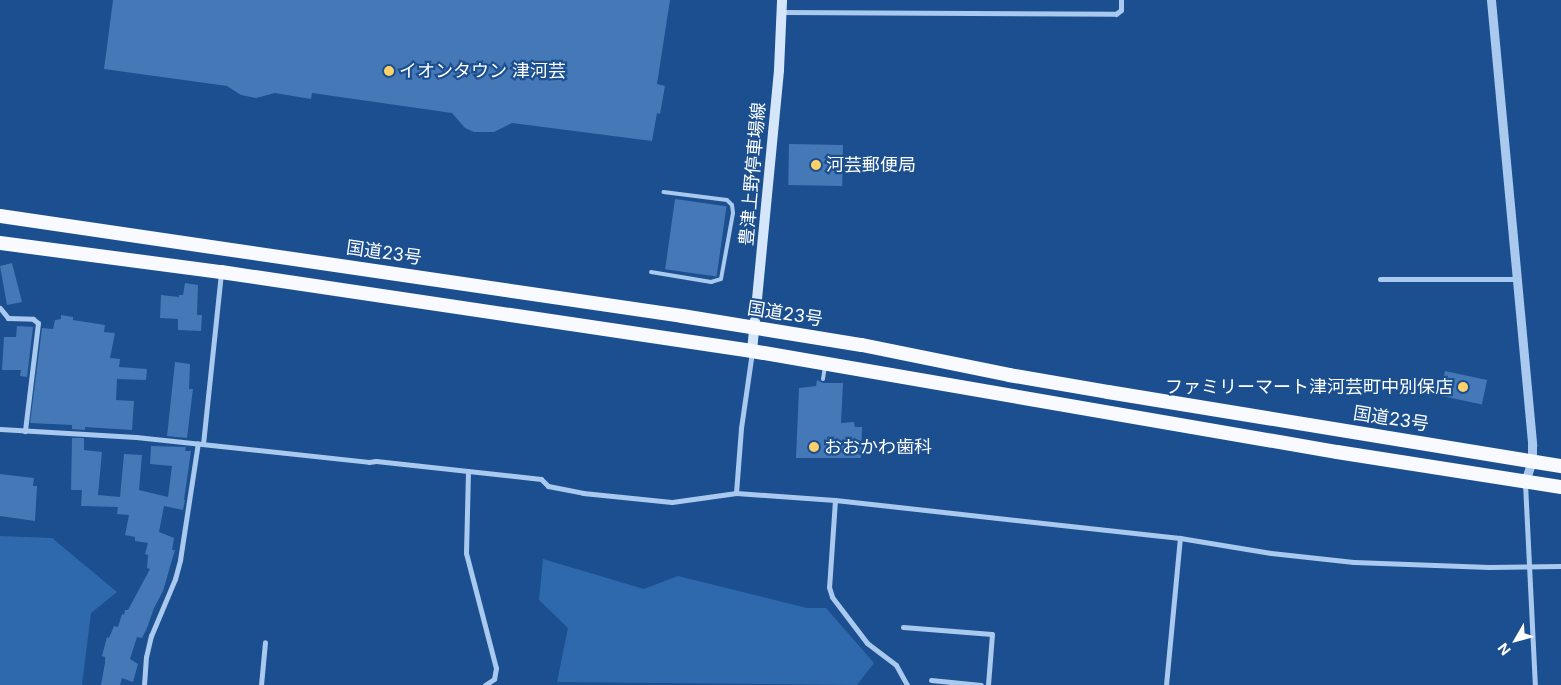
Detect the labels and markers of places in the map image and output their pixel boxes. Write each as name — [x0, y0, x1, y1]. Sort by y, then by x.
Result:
place label: イオンタウン 津河芸 — [399, 60, 566, 82]
marker: イオンタウン 津河芸 — [383, 65, 395, 77]
place label: 河芸郵便局 — [826, 154, 916, 176]
marker: 河芸郵便局 — [810, 159, 822, 171]
place label: ファミリーマート津河芸町中別保店 — [1165, 376, 1453, 398]
marker: ファミリーマート津河芸町中別保店 — [1457, 381, 1469, 393]
place label: おおかわ歯科 — [824, 436, 932, 458]
marker: おおかわ歯科 — [808, 441, 820, 453]

